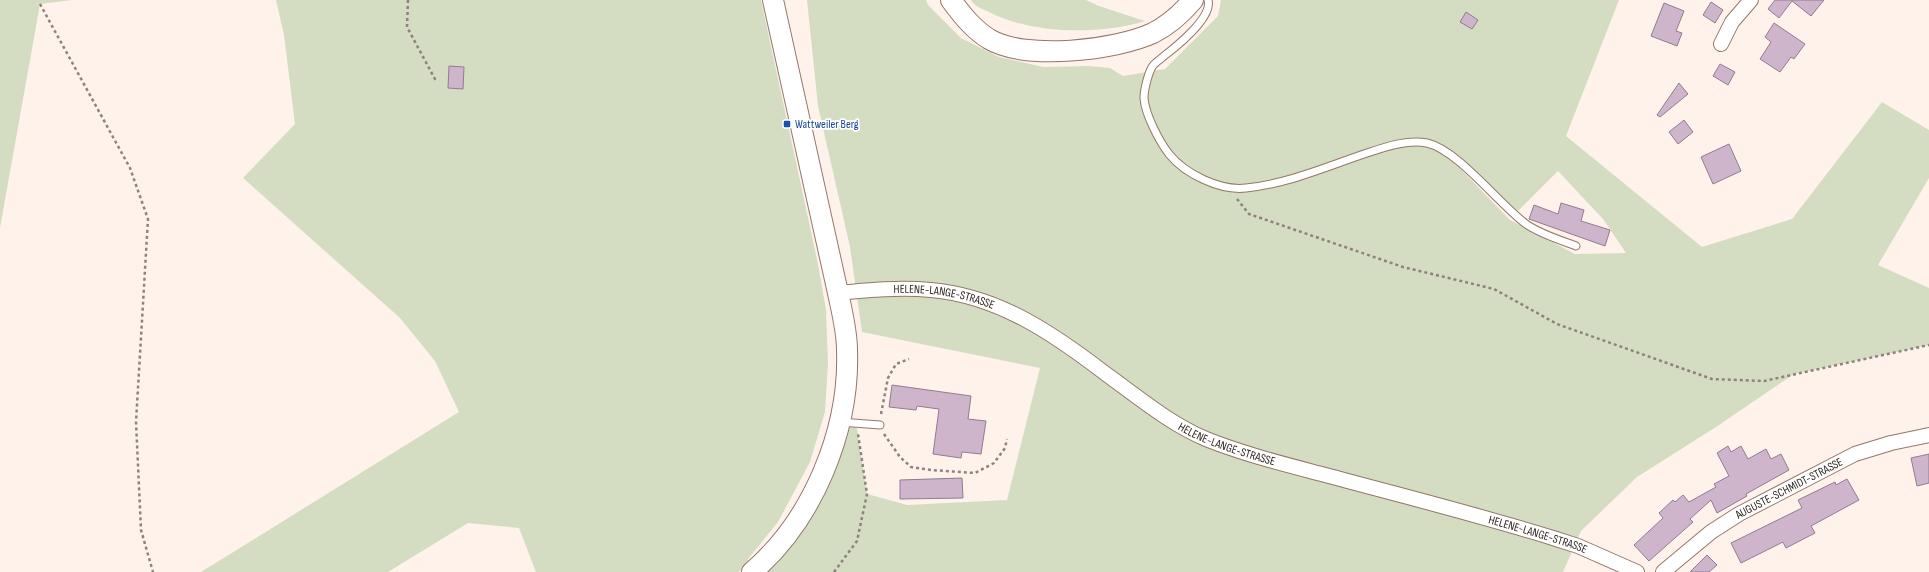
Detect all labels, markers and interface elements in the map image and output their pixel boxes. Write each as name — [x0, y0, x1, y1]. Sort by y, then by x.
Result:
place label: Wattweiler Berg — [795, 117, 859, 132]
marker: Wattweiler Berg — [782, 119, 792, 129]
street label: HELENE-LANGE-STRASSE — [893, 282, 997, 313]
street label: HELENE-LANGE-STRASSE — [1175, 419, 1277, 469]
street label: AUGUSTE-SCHMIDT-STRASSE — [1732, 455, 1845, 523]
street label: HELENE-LANGE-STRASSE — [1487, 512, 1590, 557]

